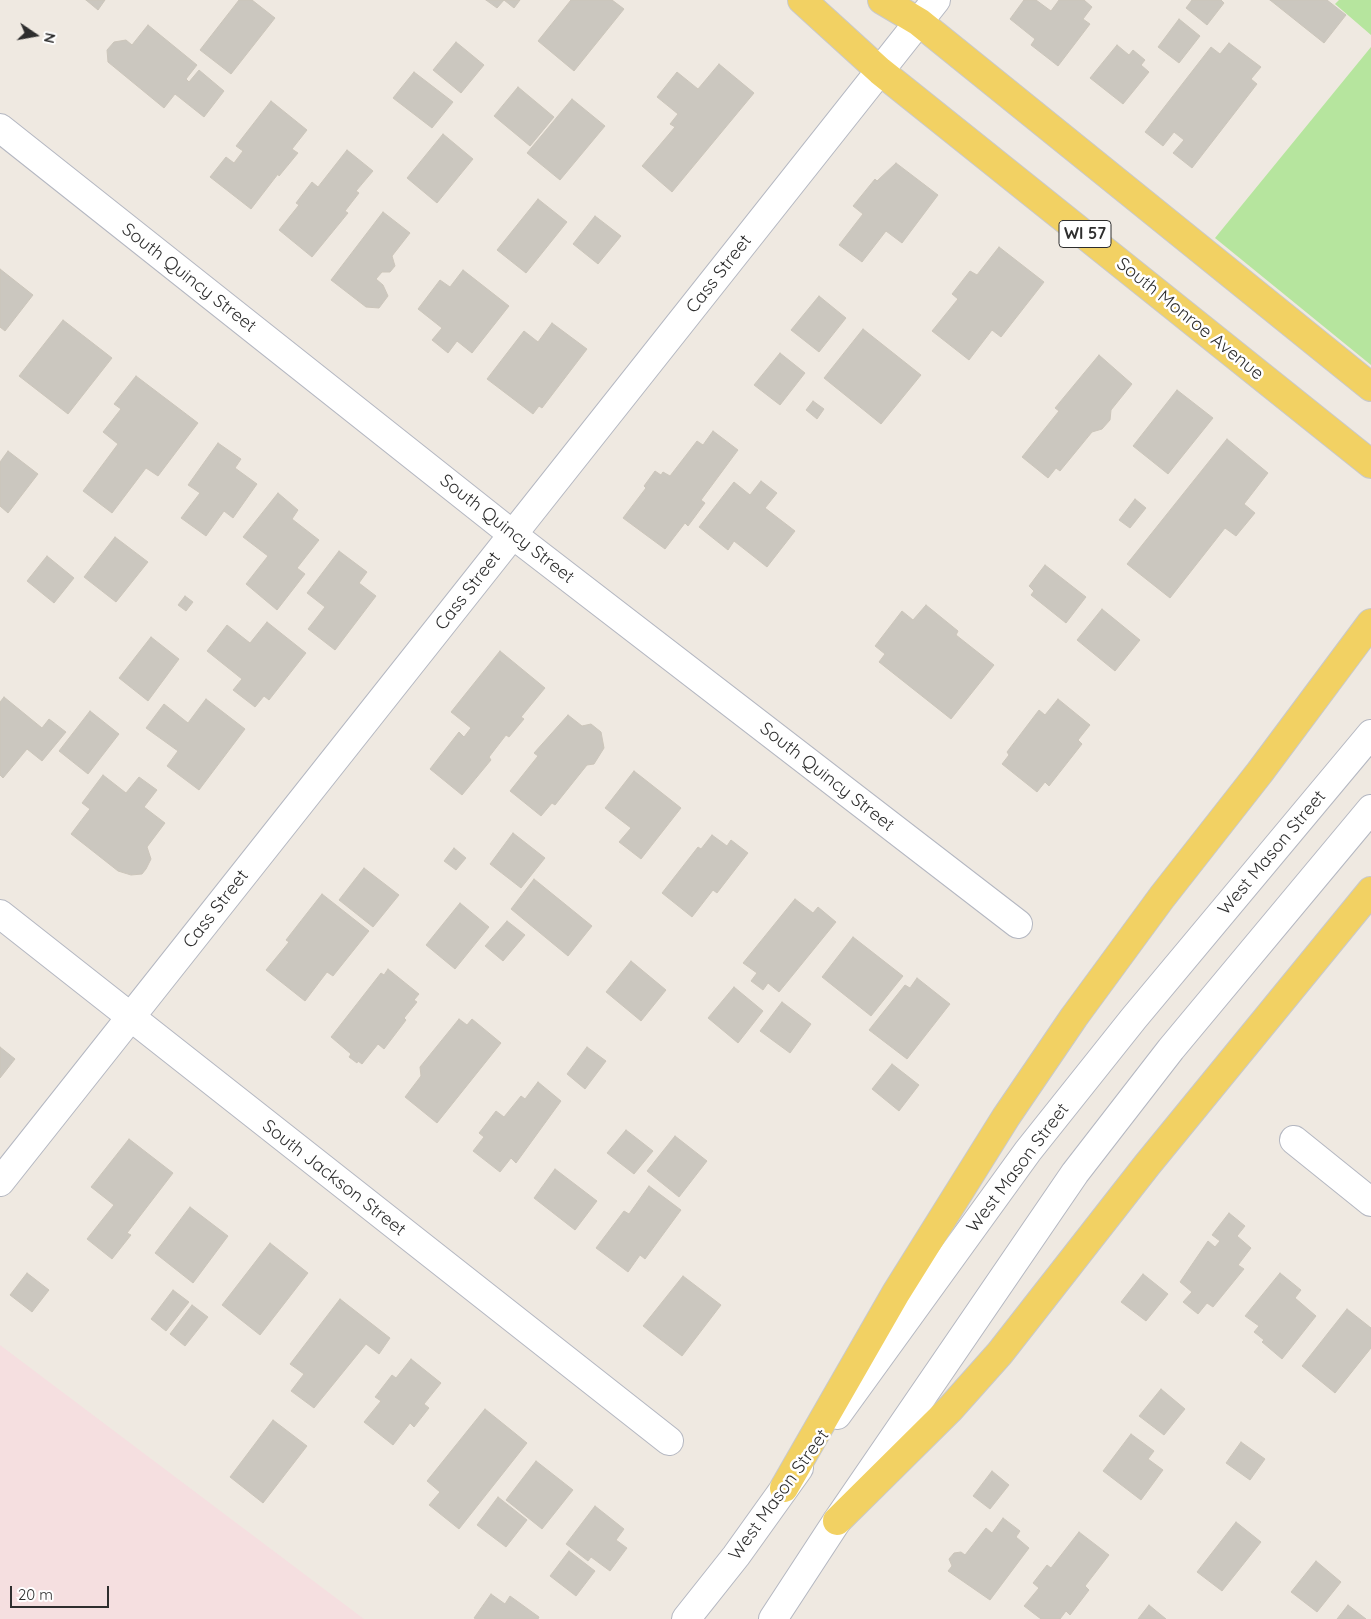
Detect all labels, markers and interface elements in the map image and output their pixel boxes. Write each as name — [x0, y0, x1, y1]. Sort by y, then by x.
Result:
north arrow — [10, 10, 60, 60]
text: N — [40, 31, 60, 45]
street label: South Quincy Street — [118, 219, 260, 337]
road number: WI 57 — [1059, 220, 1111, 248]
street label: Cass Street — [682, 230, 756, 318]
street label: South Monroe Avenue — [1112, 253, 1268, 385]
street label: South Quincy Street — [436, 470, 578, 588]
street label: Cass Street — [431, 547, 505, 635]
street label: South Quincy Street — [756, 718, 898, 836]
street label: West Mason Street — [1213, 786, 1331, 920]
street label: Cass Street — [179, 865, 253, 953]
street label: West Mason Street — [962, 1099, 1074, 1237]
street label: South Jackson Street — [258, 1115, 410, 1241]
street label: West Mason Street — [724, 1425, 834, 1565]
scale bar — [12, 1576, 111, 1608]
text: 20 m — [18, 1585, 53, 1604]

